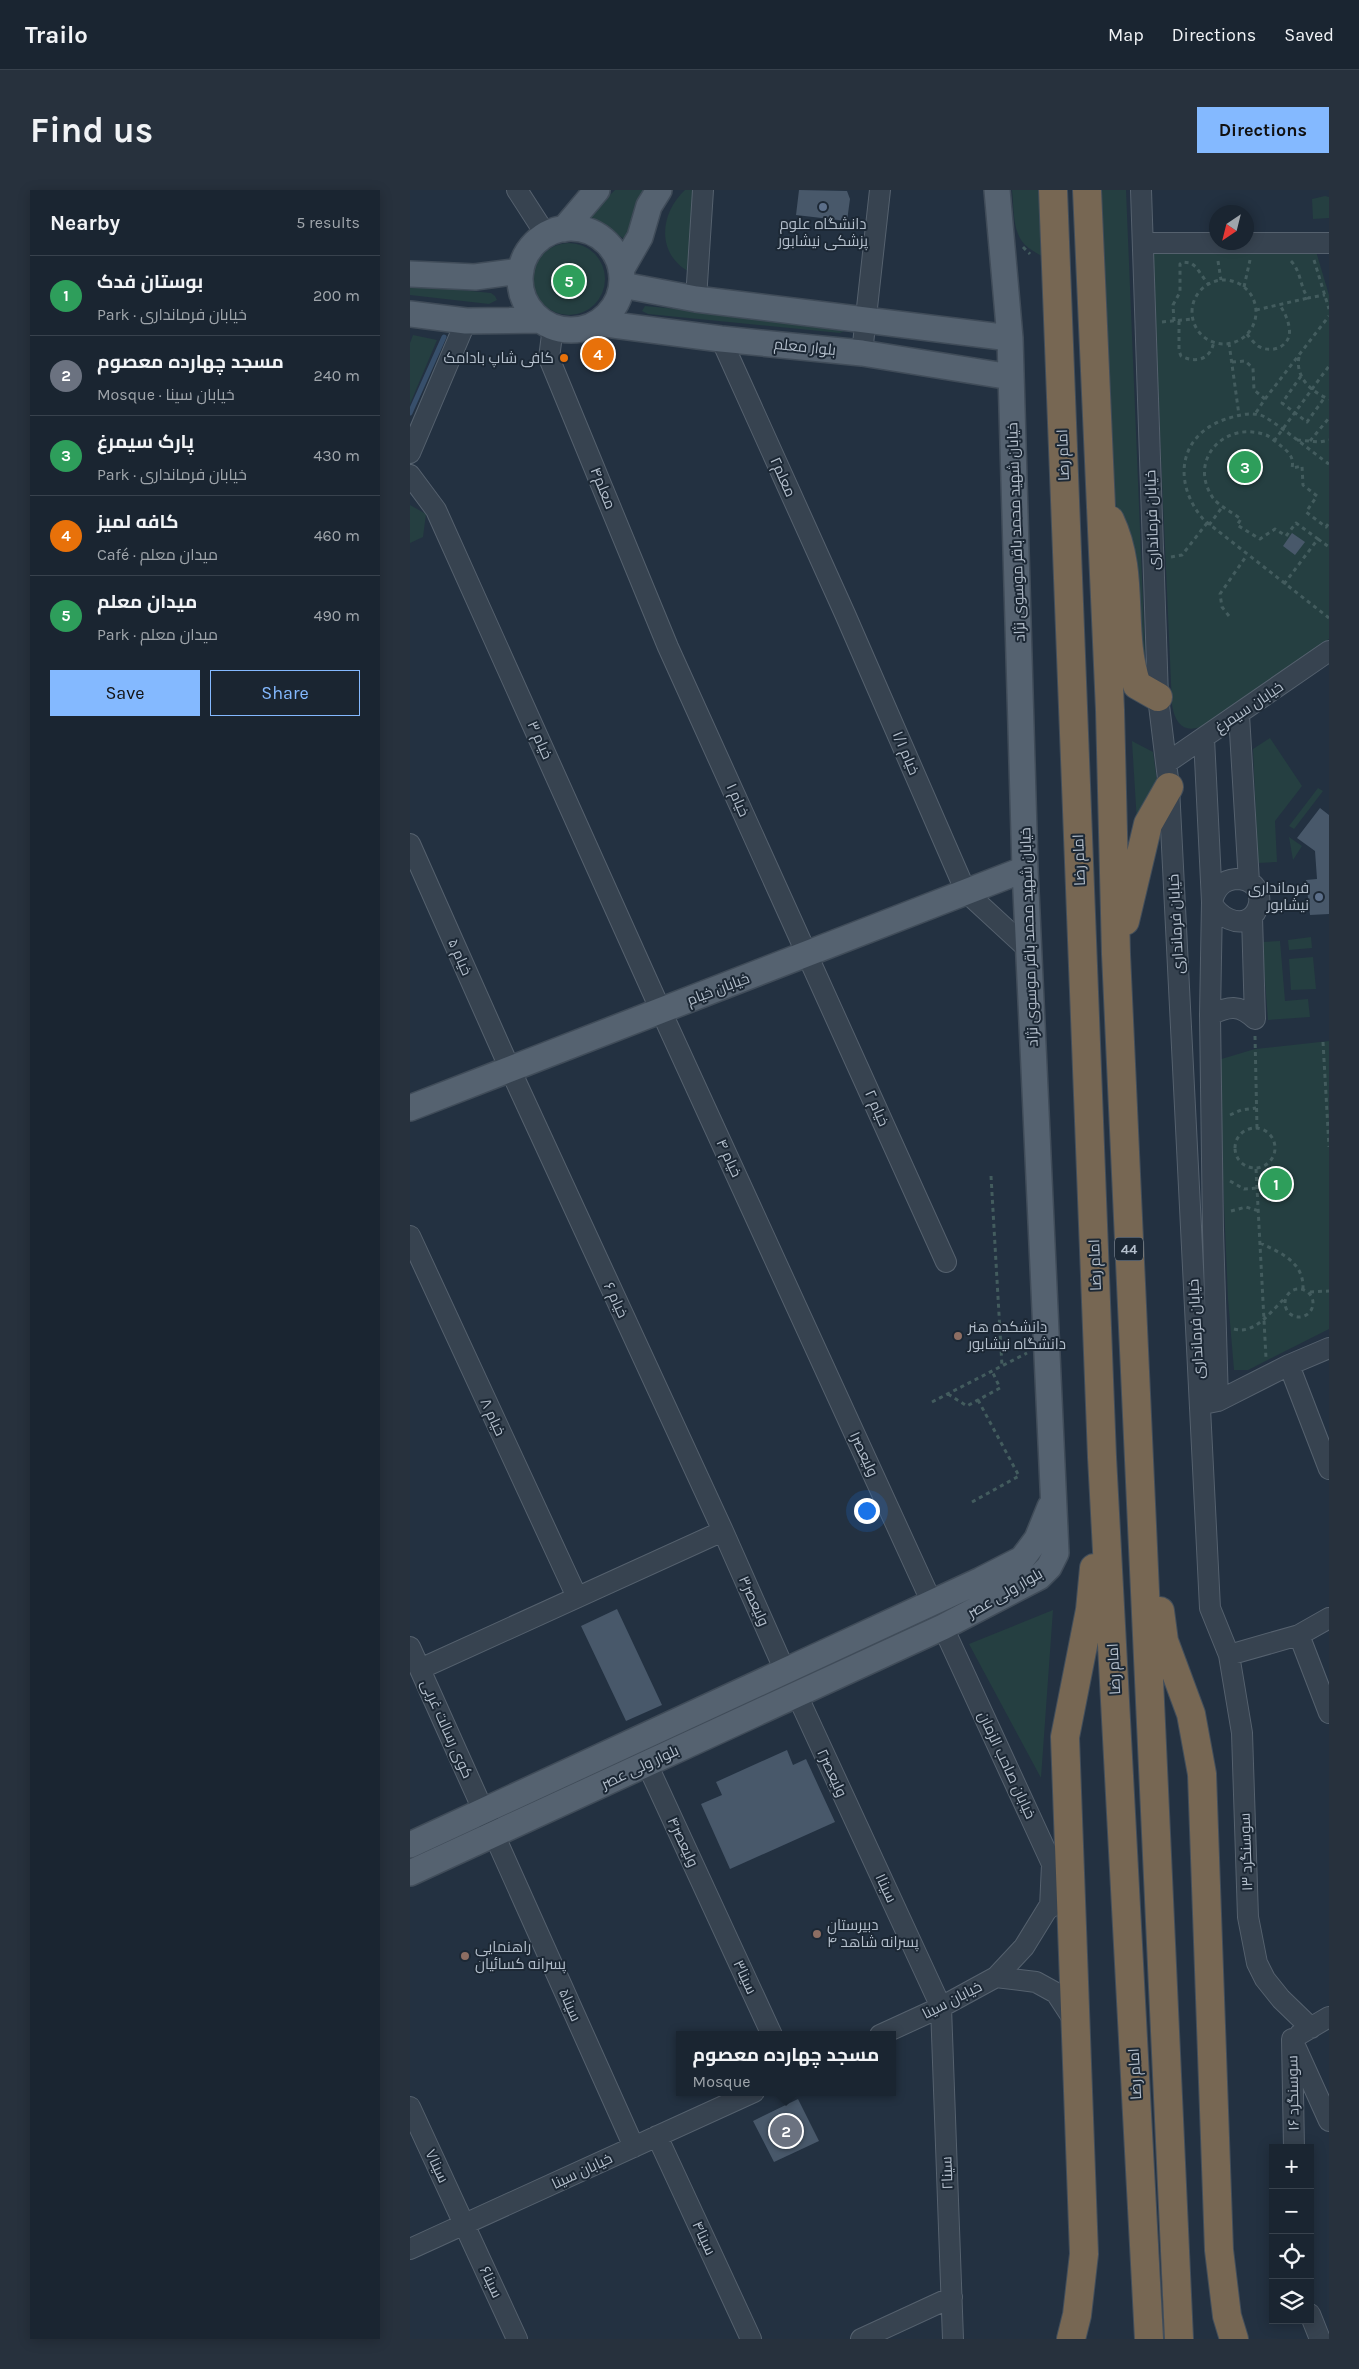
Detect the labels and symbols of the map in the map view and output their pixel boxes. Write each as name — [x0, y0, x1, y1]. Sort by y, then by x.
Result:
marker: دانشگاه علوم پزشکی نیشابور — [817, 201, 829, 213]
north arrow — [1209, 205, 1254, 250]
place label: دانشگاه علوم پزشکی نیشابور — [777, 215, 868, 251]
pin: 5 — [553, 262, 585, 300]
pin: 4 — [582, 335, 614, 373]
street label: بلوار معلم — [773, 335, 837, 360]
place label: کافی شاپ بادامک — [443, 349, 554, 368]
marker: کافی شاپ بادامک — [558, 352, 570, 364]
street label: خیابان شهید محمد باقر موسوی نژاد — [1003, 422, 1030, 642]
street label: امام رضا — [1053, 429, 1074, 481]
pin: 3 — [1229, 448, 1261, 486]
street label: معلم۲ — [765, 454, 800, 500]
street label: معلم۴ — [586, 464, 620, 512]
street label: خیابان فرمانداری — [1141, 470, 1164, 570]
street label: خیابان سیمرغ — [1211, 677, 1288, 738]
street label: خیام ۳ — [523, 718, 556, 762]
street label: خیام ۱/۱ — [888, 728, 923, 778]
street label: خیام ۱ — [722, 780, 753, 820]
street label: خیابان شهید محمد باقر موسوی نژاد — [1016, 827, 1043, 1047]
street label: امام رضا — [1069, 834, 1090, 886]
street label: خیابان فرمانداری — [1164, 873, 1189, 975]
place label: فرمانداری نیشابور — [1248, 879, 1309, 914]
marker: فرمانداری نیشابور — [1313, 891, 1325, 903]
street label: خیام ۵ — [443, 936, 476, 979]
street label: خیابان خیام — [684, 969, 752, 1010]
street label: خیام ۲ — [860, 1087, 893, 1129]
street label: خیام ۴ — [711, 1136, 746, 1180]
pin: 1 — [1260, 1165, 1292, 1203]
road number: 44 — [1115, 1238, 1143, 1260]
street label: امام رضا — [1085, 1239, 1106, 1291]
street label: خیابان فرمانداری — [1184, 1278, 1209, 1380]
street label: خیام ۶ — [599, 1279, 632, 1321]
place label: دانشکده هنر دانشگاه نیشابور — [967, 1318, 1066, 1353]
marker: دانشکده هنر دانشگاه نیشابور — [952, 1330, 964, 1342]
street label: خیام ۸ — [476, 1395, 510, 1439]
street label: ولیعصر۱ — [846, 1429, 882, 1479]
your location — [854, 1498, 880, 1524]
street label: بلوار ولی عصر — [963, 1564, 1046, 1623]
street label: ولیعصر۳ — [735, 1573, 773, 1629]
street label: امام رضا — [1104, 1643, 1125, 1695]
street label: کوی رسالت غربی — [416, 1677, 477, 1782]
street label: خیابان صاحب الزمان — [973, 1708, 1040, 1822]
street label: بلوار ولی عصر — [597, 1741, 682, 1794]
street label: ولیعصر۲ — [813, 1746, 851, 1800]
street label: سوسنگرد ۱۳ — [1236, 1812, 1256, 1892]
street label: ولیعصر۴ — [664, 1814, 702, 1870]
street label: سینا۱ — [871, 1870, 901, 1906]
place label: دبیرستان پسرانه شاهد ۴ — [827, 1916, 919, 1952]
marker: دبیرستان پسرانه شاهد ۴ — [811, 1928, 823, 1940]
place label: راهنمایی پسرانه کسائیان — [475, 1938, 566, 1974]
marker: راهنمایی پسرانه کسائیان — [459, 1950, 471, 1962]
street label: سینا۳ — [729, 1957, 761, 1997]
street label: خیابان سینا — [919, 1977, 985, 2024]
street label: سینا۵ — [555, 1986, 585, 2024]
street label: امام رضا — [1125, 2048, 1146, 2100]
street label: سوسنگرد ۱۶ — [1283, 2055, 1303, 2131]
pin: 2 — [770, 2112, 802, 2150]
street label: سینا۷ — [421, 2146, 453, 2186]
street label: خیابان سینا — [549, 2149, 616, 2194]
street label: سینا۲ — [937, 2156, 957, 2190]
street label: سینا۴ — [688, 2218, 720, 2258]
street label: سینا۶ — [476, 2263, 506, 2301]

